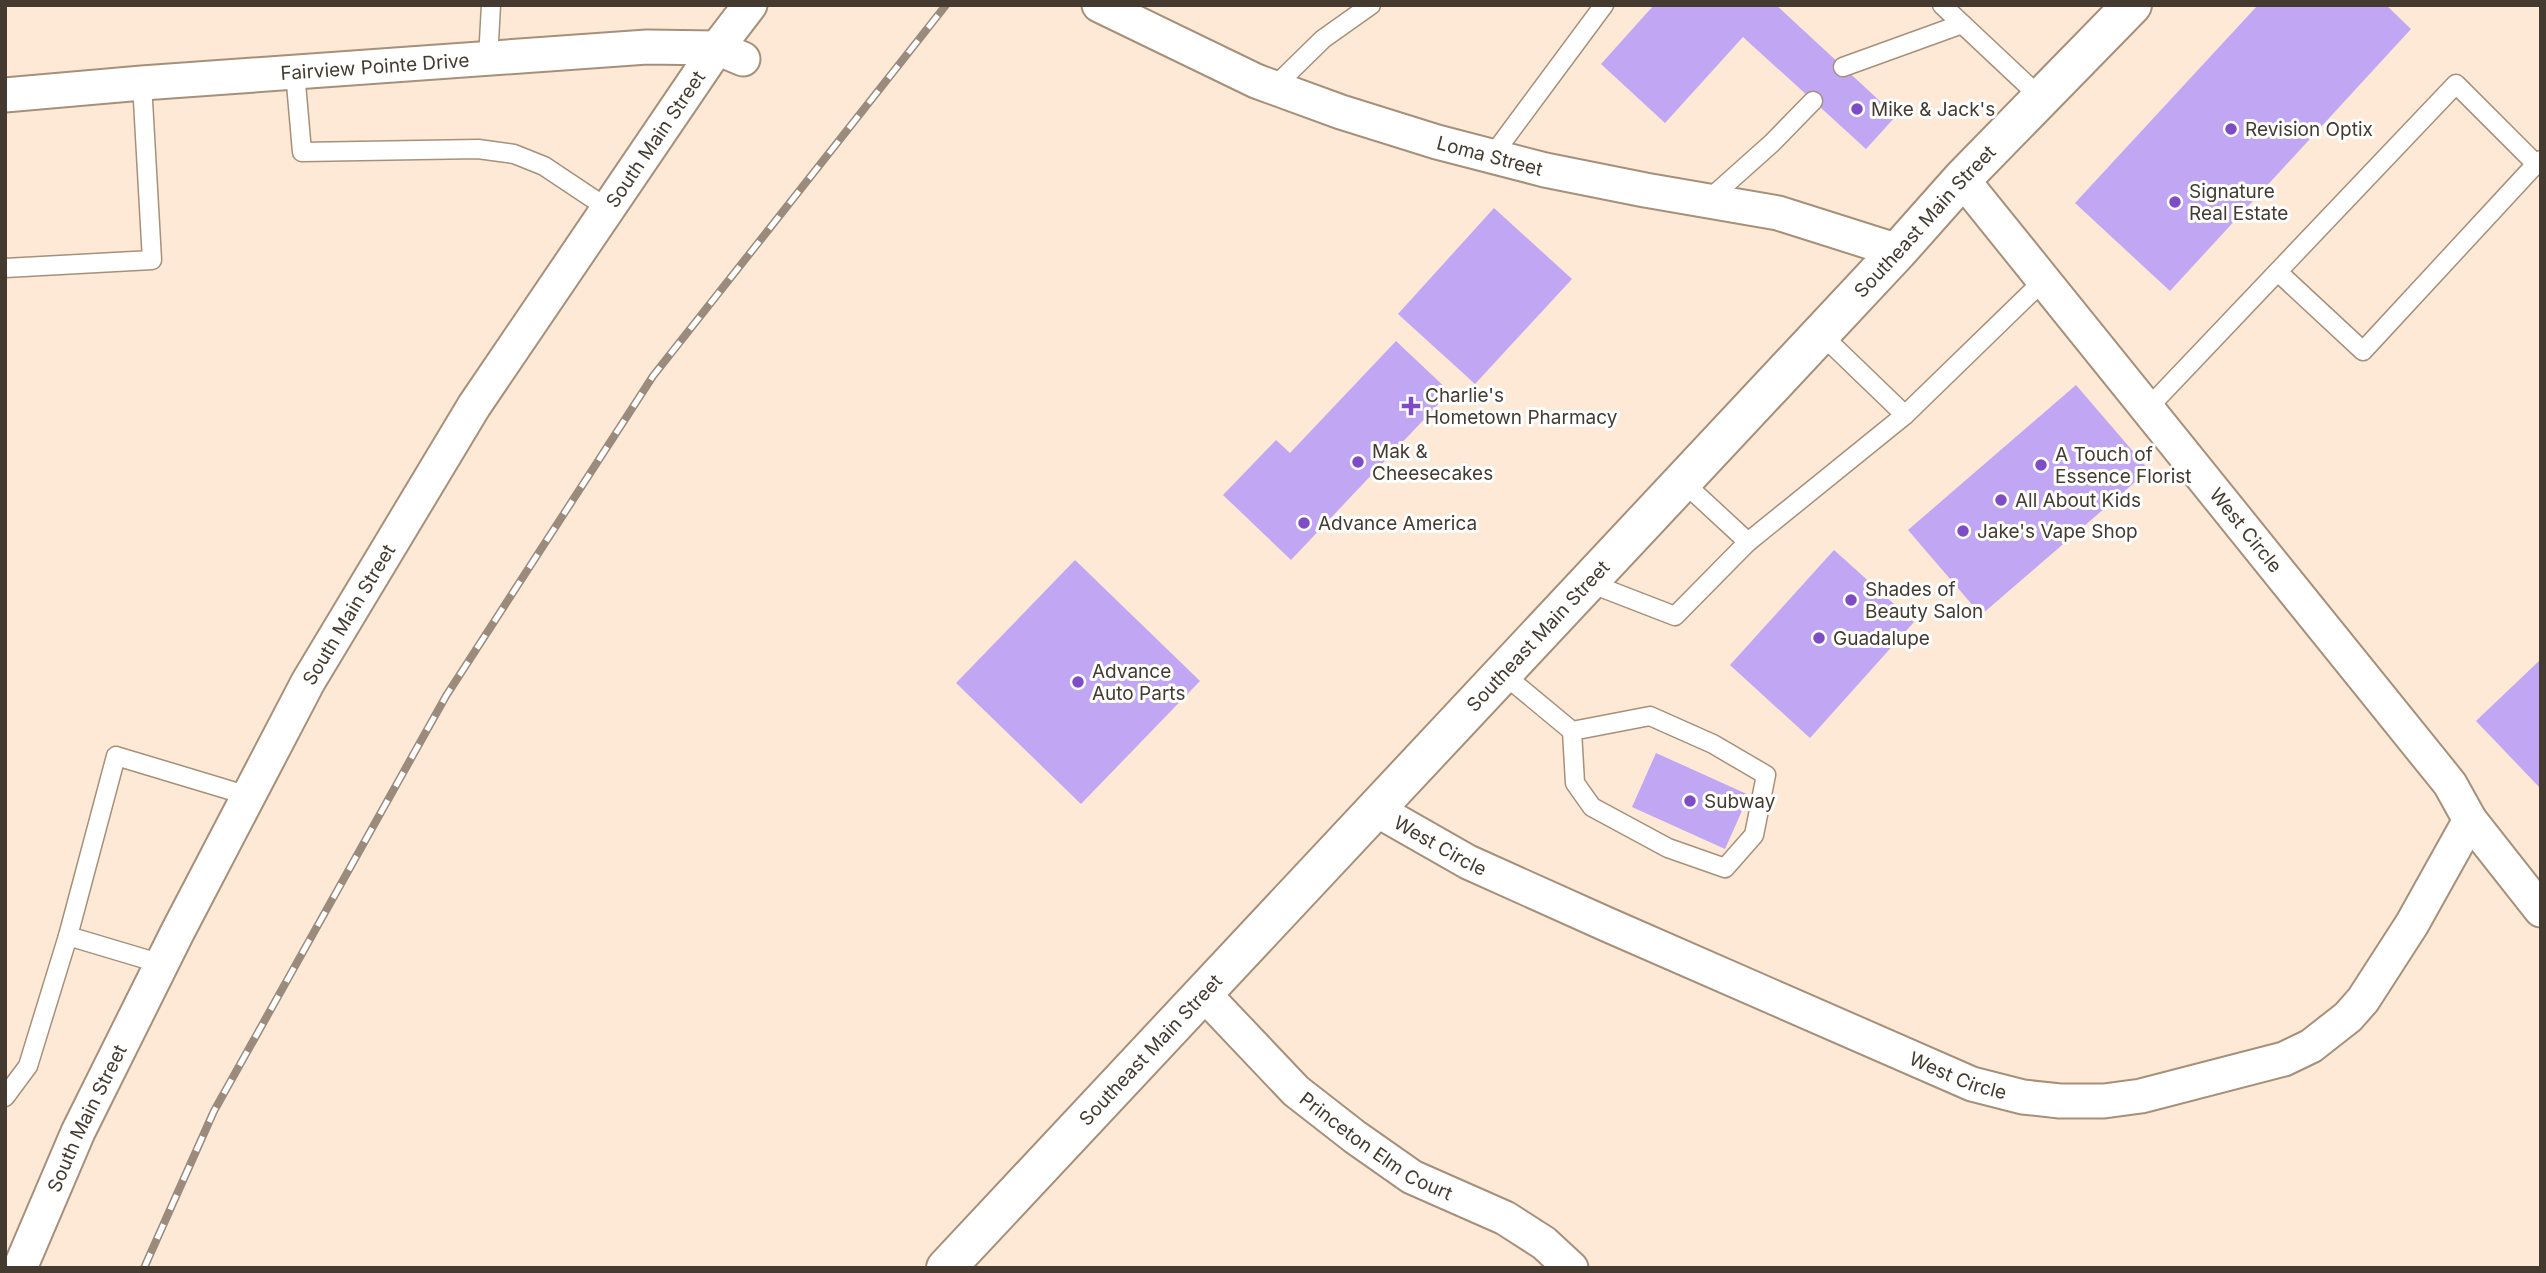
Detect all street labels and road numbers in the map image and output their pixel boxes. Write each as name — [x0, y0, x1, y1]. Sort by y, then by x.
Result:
street label: Fairview Pointe Drive — [280, 49, 470, 85]
street label: South Main Street — [601, 67, 710, 212]
street label: Loma Street — [1434, 131, 1545, 181]
street label: Southeast Main Street — [1849, 141, 2001, 303]
street label: West Circle — [2204, 483, 2287, 577]
street label: South Main Street — [298, 540, 400, 689]
street label: Southeast Main Street — [1462, 556, 1614, 716]
street label: West Circle — [1390, 811, 1490, 881]
street label: Southeast Main Street — [1074, 970, 1227, 1130]
street label: South Main Street — [43, 1041, 132, 1196]
street label: West Circle — [1906, 1047, 2009, 1104]
street label: Princeton Elm Court — [1295, 1087, 1456, 1205]

